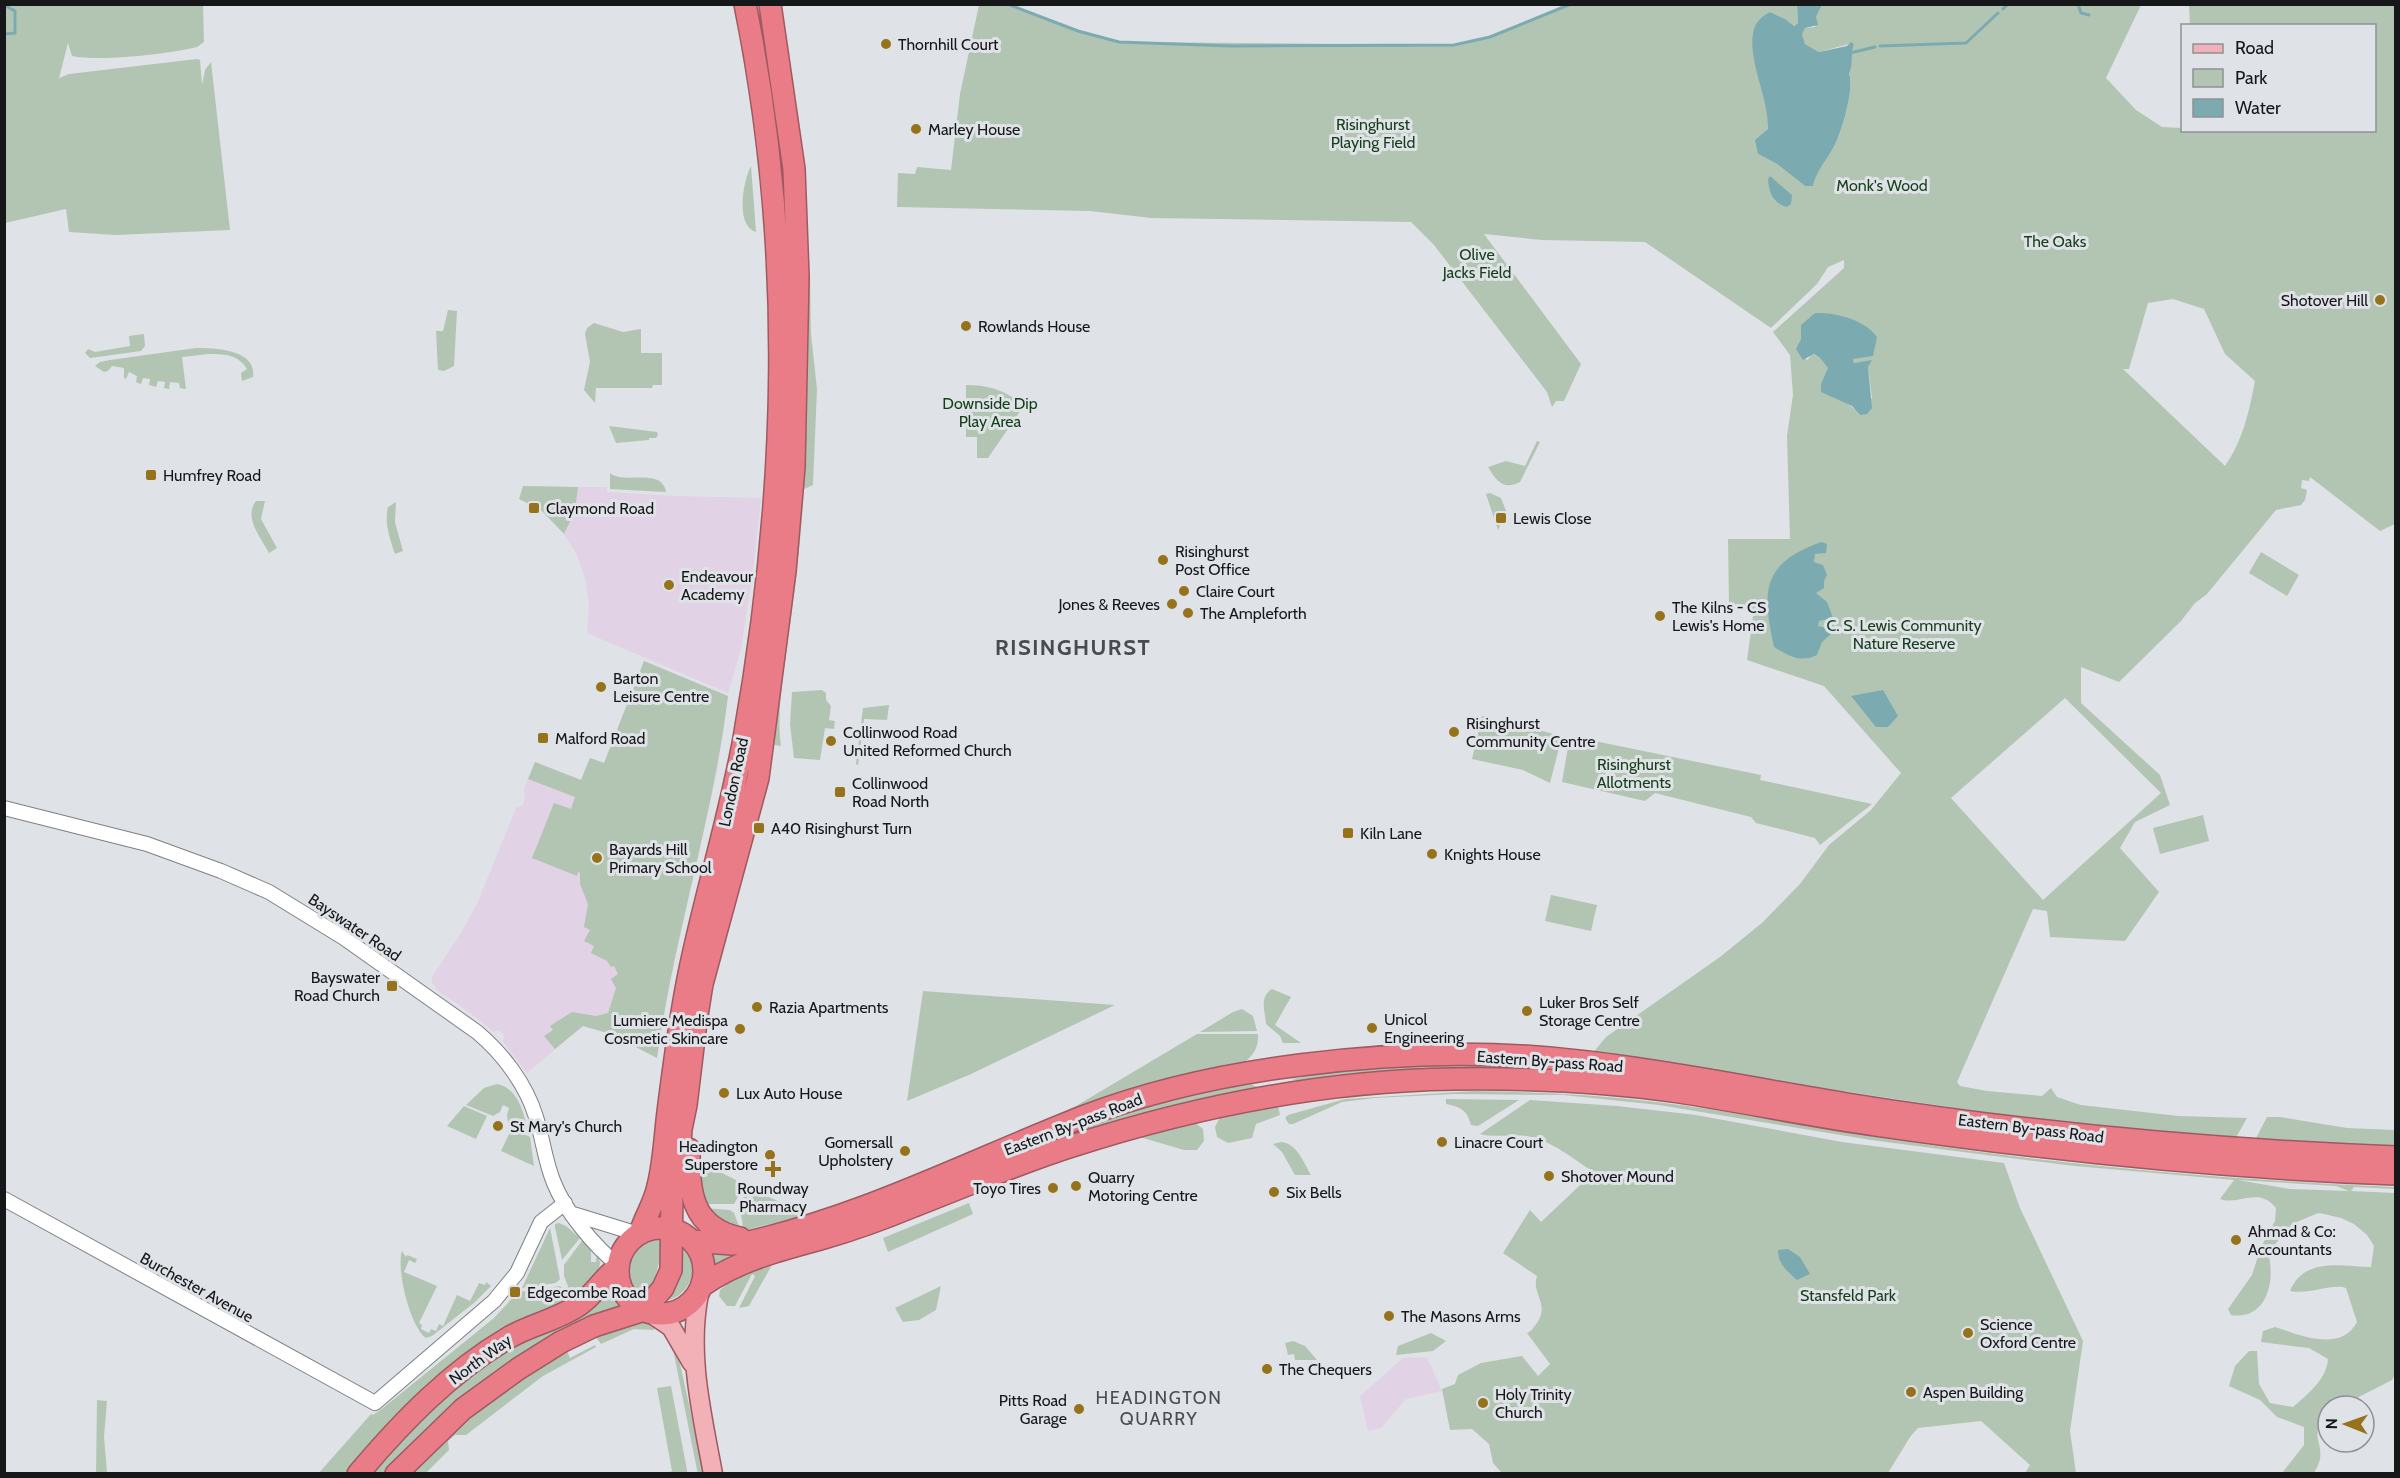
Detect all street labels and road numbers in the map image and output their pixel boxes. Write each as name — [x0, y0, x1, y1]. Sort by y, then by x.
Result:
street label: London Road — [715, 736, 752, 828]
street label: Bayswater Road — [305, 889, 405, 965]
street label: Eastern By-pass Road — [1476, 1047, 1624, 1076]
street label: Eastern By-pass Road — [1001, 1089, 1145, 1160]
street label: Eastern By-pass Road — [1957, 1110, 2105, 1147]
street label: Burchester Avenue — [137, 1248, 257, 1326]
street label: North Way — [445, 1330, 515, 1388]

